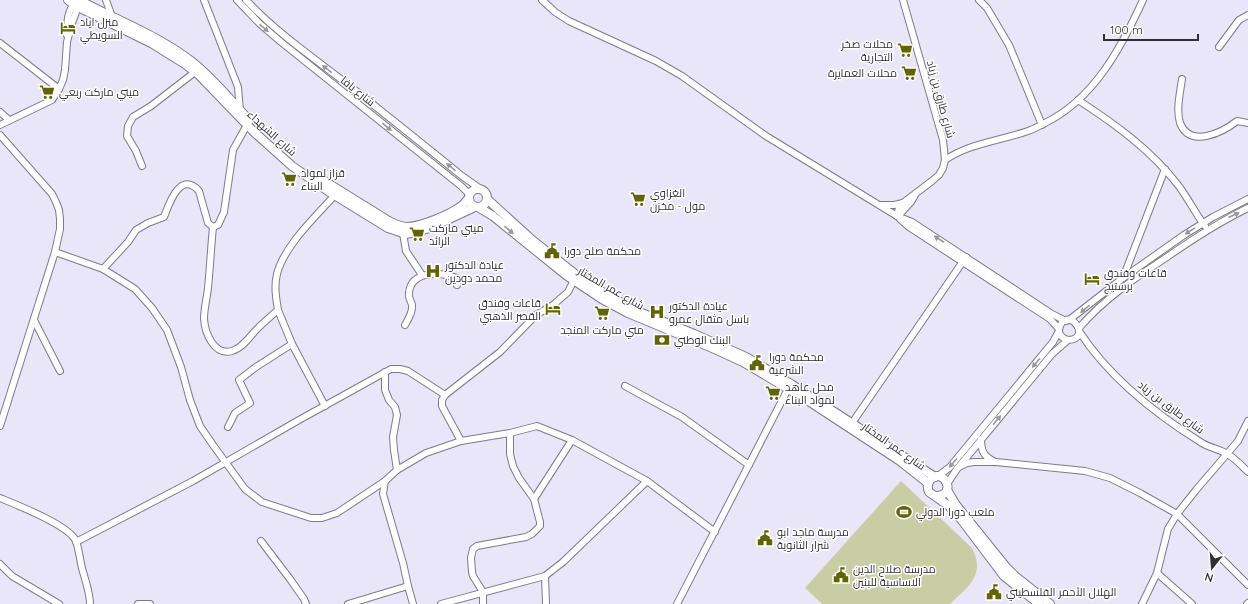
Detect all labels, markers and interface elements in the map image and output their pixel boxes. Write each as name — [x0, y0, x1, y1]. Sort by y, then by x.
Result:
place label: منزل اياد السويطي — [80, 15, 123, 44]
scale bar — [1104, 16, 1198, 42]
hotel icon: منزل اياد السويطي — [59, 19, 77, 37]
text: 100 m — [1110, 22, 1143, 37]
one-way arrow — [259, 23, 270, 32]
place label: محلات صخر التجارية — [840, 37, 893, 64]
supermarket icon: محلات صخر التجارية — [896, 41, 914, 59]
street label: شارع طارق بن زياد — [923, 59, 958, 140]
supermarket icon: محلات العمايرة — [900, 64, 918, 82]
one-way arrow — [322, 65, 333, 73]
place label: محلات العمايرة — [828, 66, 897, 80]
street label: شارع يافا — [337, 73, 378, 110]
supermarket icon: ميني ماركت ربعي — [38, 83, 56, 101]
place label: ميني ماركت ربعي — [59, 85, 139, 101]
street label: شارع الشهداء — [244, 107, 300, 160]
one-way arrow — [382, 122, 393, 131]
one-way arrow — [446, 163, 457, 171]
place label: قزاز لمواد البناء — [301, 166, 345, 193]
supermarket icon: قزاز لمواد البناء — [280, 170, 298, 188]
place label: الغزاوي مول - مخزن — [650, 186, 705, 213]
supermarket icon: الغزاوي مول - مخزن — [629, 190, 647, 208]
one-way arrow — [1228, 212, 1240, 218]
place label: ميني ماركت الرائد — [429, 221, 484, 248]
supermarket icon: ميني ماركت الرائد — [408, 225, 426, 243]
one-way arrow — [504, 226, 515, 235]
one-way arrow — [1184, 228, 1196, 235]
one-way arrow — [933, 236, 945, 243]
public building icon: محكمة صلح دورا — [543, 242, 561, 260]
place label: محكمة صلح دورا — [564, 244, 641, 259]
place label: عيادة الدكتور محمد دودين — [444, 258, 504, 285]
hospital icon: عيادة الدكتور محمد دودين — [424, 262, 442, 280]
street label: شارع عمر المختار — [574, 263, 647, 313]
place label: قاعات وفندق برستيج — [1104, 266, 1167, 294]
hotel icon: قاعات وفندق برستيج — [1083, 270, 1101, 288]
place label: قاعات وفندق القصر الذهبي — [478, 296, 541, 325]
place label: عيادة الدكتور باسل مثقال عمرو — [668, 299, 749, 326]
hotel icon: قاعات وفندق القصر الذهبي — [544, 300, 562, 318]
hospital icon: عيادة الدكتور باسل مثقال عمرو — [648, 303, 666, 321]
supermarket icon: مني ماركت المنجد — [593, 304, 611, 322]
one-way arrow — [1080, 304, 1091, 313]
place label: مني ماركت المنجد — [560, 323, 644, 339]
bank icon: البنك الوطني — [653, 331, 671, 349]
place label: البنك الوطني — [674, 333, 731, 349]
place label: محكمة دورا الشرعية — [769, 350, 824, 377]
public building icon: محكمة دورا الشرعية — [748, 354, 766, 372]
one-way arrow — [1032, 357, 1041, 368]
street label: شارع طارق بن زياد — [1134, 377, 1207, 437]
place label: محل عاهد لمواد البناء — [785, 380, 835, 407]
supermarket icon: محل عاهد لمواد البناء — [764, 384, 782, 402]
one-way arrow — [993, 415, 1001, 426]
street label: شارع عمر المختار — [858, 418, 928, 474]
one-way arrow — [949, 458, 958, 468]
sports icon: ملعب دورا الدولي — [895, 503, 913, 521]
place label: ملعب دورا الدولي — [916, 505, 995, 521]
place label: مدرسة ماجد ابو شرار الثانوية — [777, 525, 849, 552]
public building icon: مدرسة ماجد ابو شرار الثانوية — [756, 529, 774, 547]
north arrow — [1192, 548, 1232, 588]
place label: مدرسة صلاح الدين الاساسية للبنين — [853, 562, 936, 589]
public building icon: مدرسة صلاح الدين الاساسية للبنين — [832, 566, 850, 584]
text: N — [1203, 570, 1215, 585]
public building icon: الهلال الأحمر الفلسطيني — [985, 583, 1003, 601]
place label: الهلال الأحمر الفلسطيني — [1006, 585, 1116, 601]

